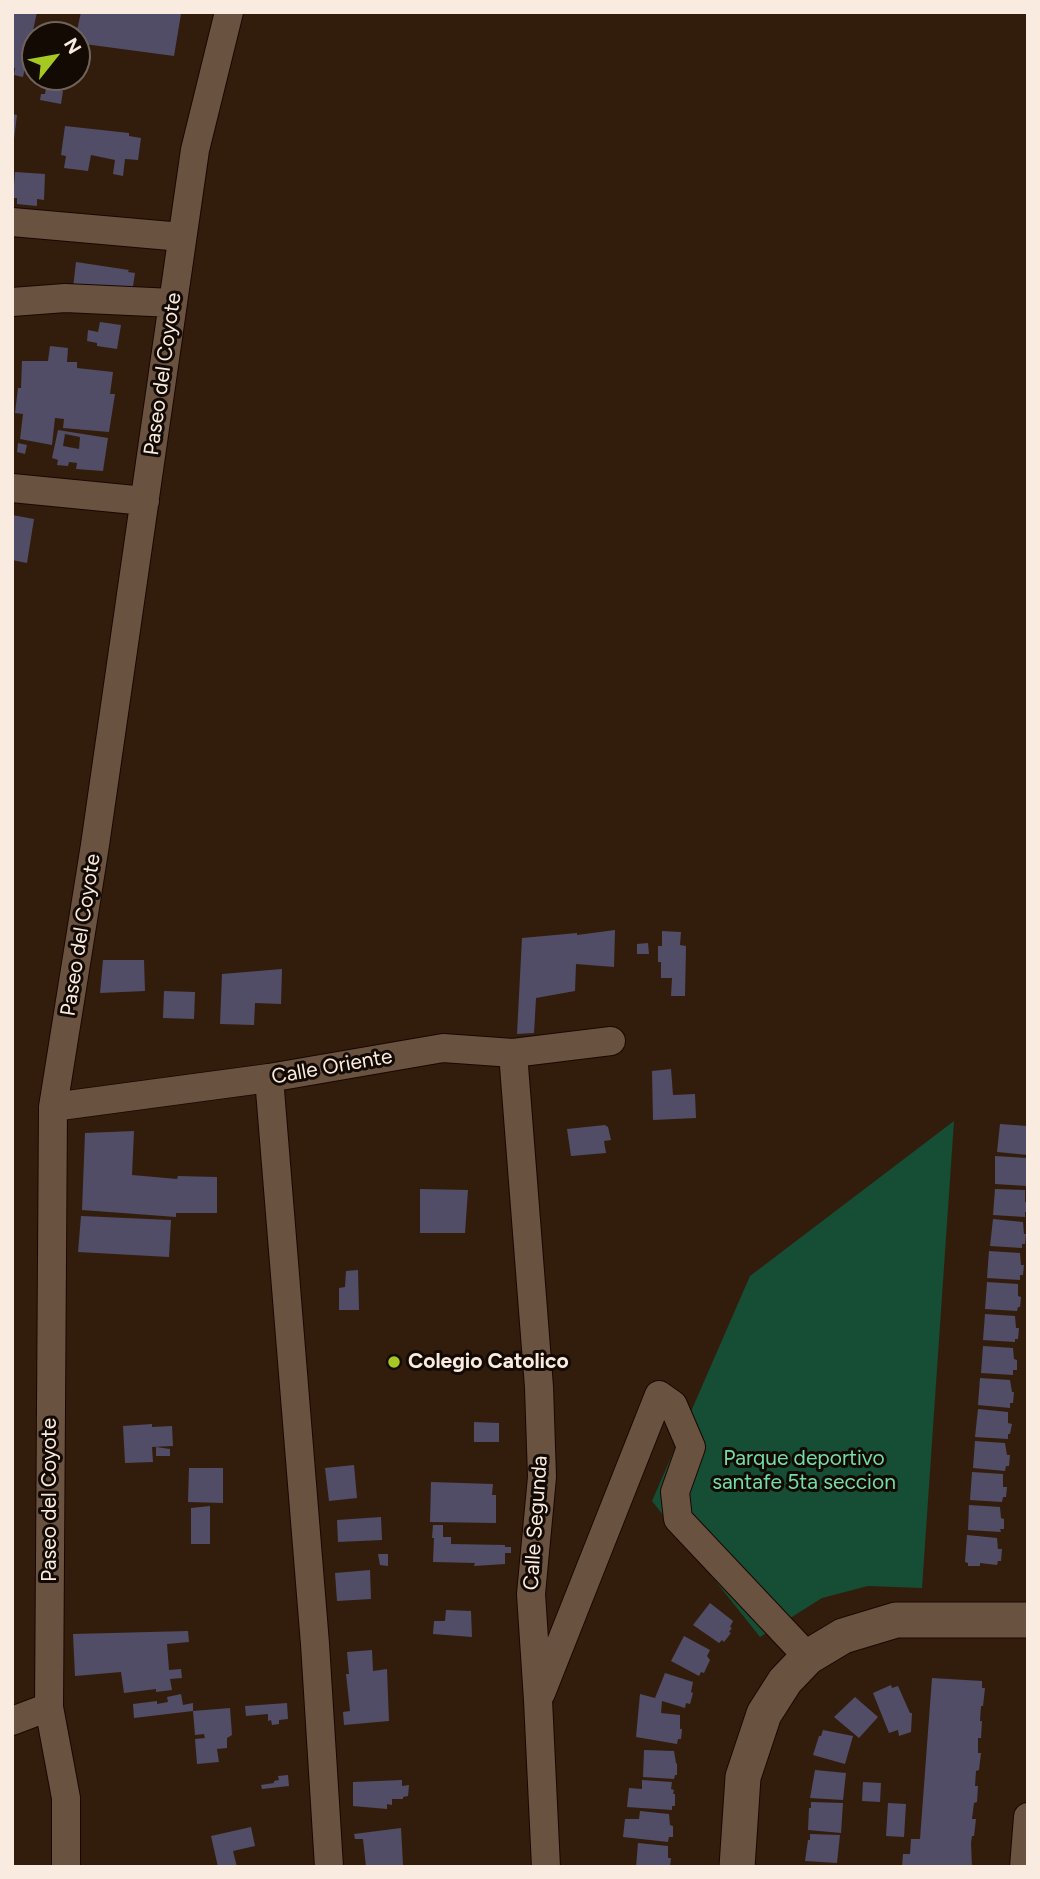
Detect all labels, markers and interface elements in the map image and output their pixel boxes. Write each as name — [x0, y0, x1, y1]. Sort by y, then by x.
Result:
north arrow — [21, 21, 91, 91]
text: N — [59, 34, 86, 58]
street label: Paseo del Coyote — [139, 291, 187, 457]
street label: Paseo del Coyote — [56, 852, 106, 1018]
street label: Calle Oriente — [269, 1044, 395, 1090]
place label: Colegio Catolico — [408, 1349, 569, 1375]
marker: Colegio Catolico — [386, 1354, 402, 1370]
street label: Paseo del Coyote — [37, 1418, 63, 1582]
park label: Parque deportivo santafe 5ta seccion — [712, 1446, 896, 1496]
street label: Calle Segunda — [519, 1455, 553, 1591]

